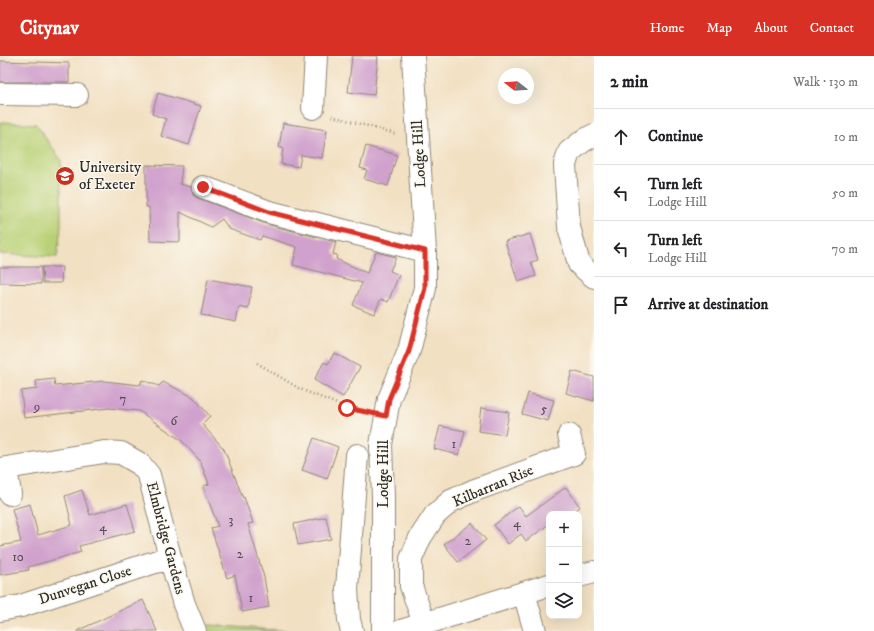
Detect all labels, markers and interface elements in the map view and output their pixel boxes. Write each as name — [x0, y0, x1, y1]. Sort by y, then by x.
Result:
text: Citynav — [20, 17, 79, 40]
text: Home — [650, 19, 684, 37]
text: Map — [706, 19, 732, 37]
text: About — [754, 19, 788, 37]
text: Contact — [810, 19, 854, 37]
north arrow — [498, 68, 534, 104]
text: 2 min — [610, 71, 648, 93]
text: Walk · 130 m — [793, 74, 858, 90]
street label: Lodge Hill — [408, 119, 430, 188]
icon: ahead — [610, 126, 632, 148]
text: Continue — [648, 127, 703, 146]
text: 10 m — [834, 129, 858, 145]
place label: University of Exeter — [79, 158, 142, 194]
school or university icon: University of Exeter — [54, 165, 76, 187]
text: Turn left — [648, 175, 702, 194]
route end — [194, 178, 212, 196]
icon: left — [610, 182, 632, 204]
text: 50 m — [832, 185, 858, 201]
text: Lodge Hill — [648, 194, 707, 210]
text: Turn left — [648, 231, 702, 250]
icon: left — [610, 238, 632, 260]
text: 70 m — [832, 241, 858, 257]
text: Lodge Hill — [648, 250, 707, 266]
icon: arrive — [610, 294, 632, 316]
text: Arrive at destination — [648, 295, 768, 314]
house number: 7 — [120, 391, 127, 407]
house number: 9 — [33, 399, 40, 415]
route start — [338, 399, 356, 417]
house number: 5 — [541, 401, 548, 417]
house number: 6 — [171, 413, 179, 429]
house number: 1 — [452, 436, 457, 452]
street label: Lodge Hill — [374, 440, 393, 508]
street label: Kilbarran Rise — [450, 460, 536, 512]
street label: Elmbridge Gardens — [142, 480, 190, 596]
map controls — [546, 511, 582, 619]
button: + — [546, 511, 582, 547]
house number: 3 — [229, 512, 234, 528]
house number: 4 — [513, 515, 521, 531]
house number: 4 — [99, 519, 107, 535]
house number: 2 — [465, 533, 472, 549]
house number: 2 — [237, 546, 244, 562]
button: − — [546, 547, 582, 583]
house number: 10 — [12, 549, 24, 565]
street label: Dunvegan Close — [36, 561, 134, 609]
button: layers — [546, 583, 582, 619]
house number: 1 — [249, 590, 254, 606]

